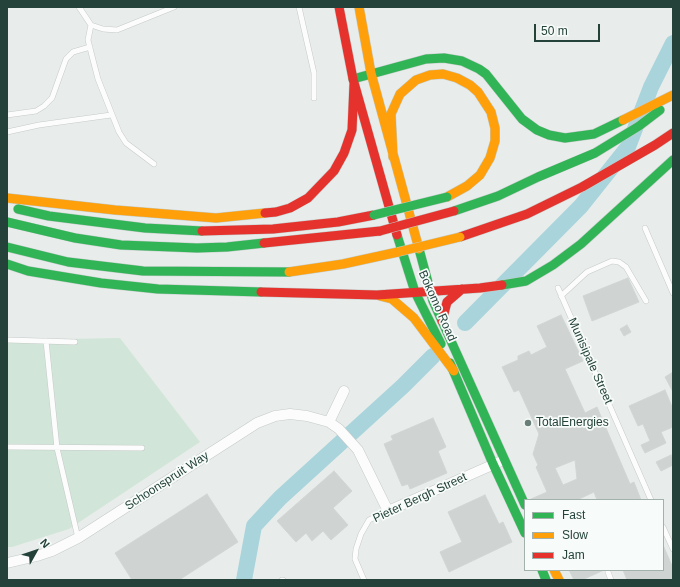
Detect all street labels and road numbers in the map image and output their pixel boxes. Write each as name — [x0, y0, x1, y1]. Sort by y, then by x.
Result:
street label: Bokomo Road — [415, 268, 459, 344]
street label: Munisipale Street — [565, 316, 615, 406]
street label: Schoonspruit Way — [122, 449, 212, 513]
street label: Pieter Bergh Street — [371, 470, 469, 526]

